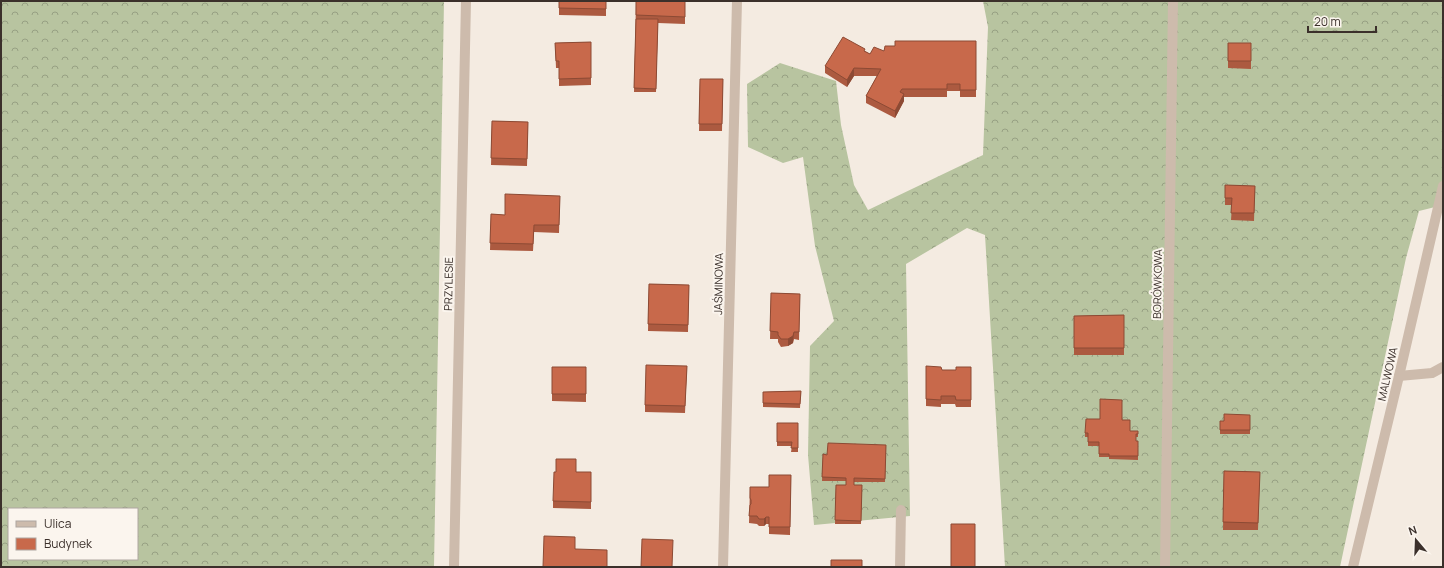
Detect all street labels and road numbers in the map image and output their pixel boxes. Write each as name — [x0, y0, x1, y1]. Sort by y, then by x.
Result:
street label: BORÓWKOWA — [1149, 249, 1165, 319]
street label: JAŚMINOWA — [710, 253, 726, 315]
street label: PRZYLESIE — [440, 257, 456, 311]
street label: MALWOWA — [1373, 345, 1401, 403]

